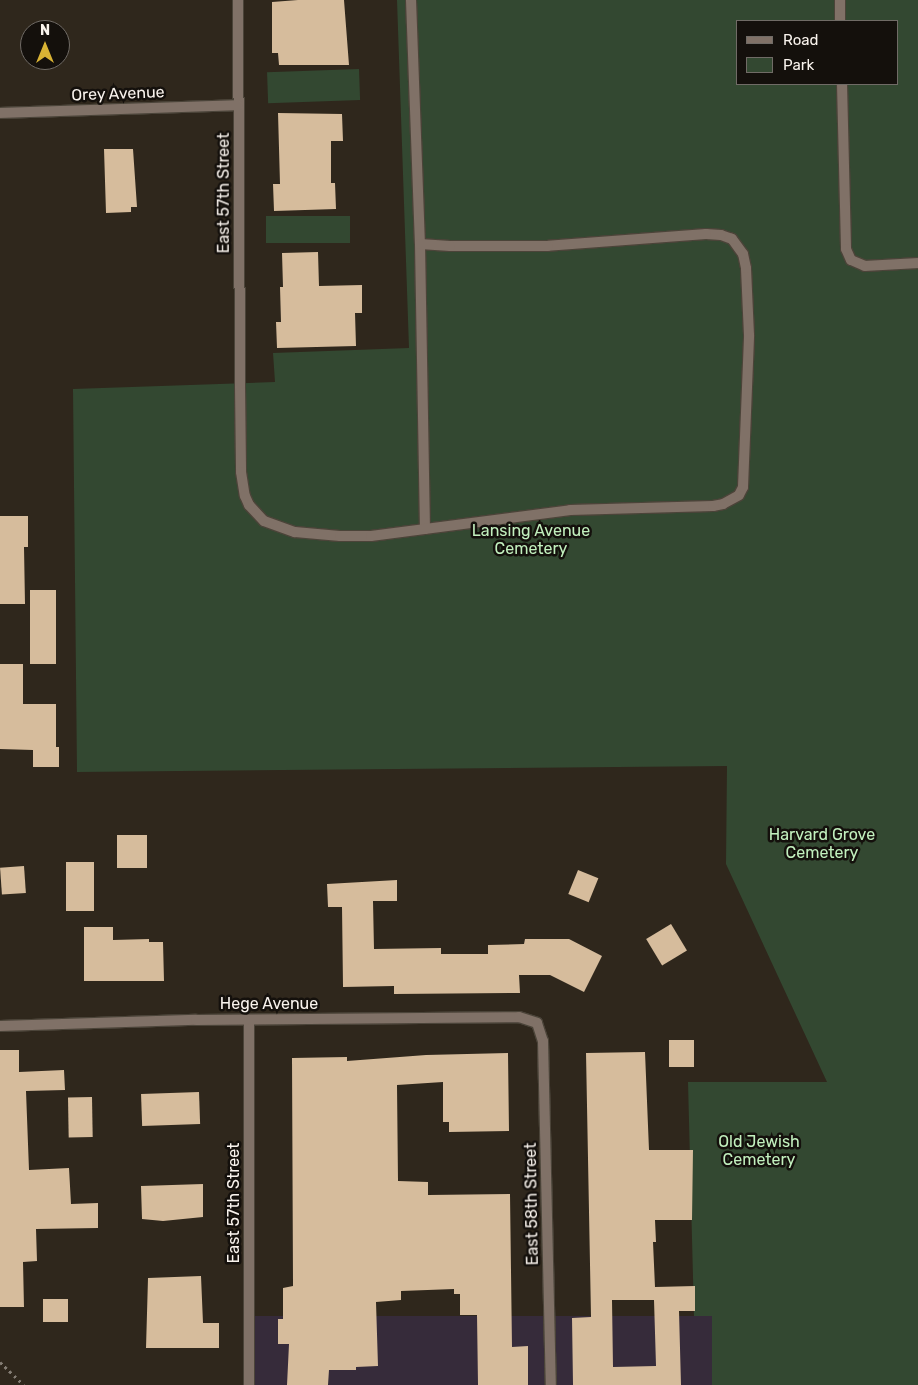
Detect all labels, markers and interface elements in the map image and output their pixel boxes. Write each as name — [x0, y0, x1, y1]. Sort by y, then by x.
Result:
north arrow — [20, 20, 70, 70]
legend — [736, 20, 898, 85]
text: N — [40, 22, 50, 39]
text: Road — [783, 31, 819, 49]
text: Park — [783, 56, 814, 74]
street label: Orey Avenue — [71, 83, 165, 105]
street label: East 57th Street — [214, 133, 234, 253]
park label: Lansing Avenue Cemetery — [472, 521, 590, 559]
park label: Harvard Grove Cemetery — [769, 825, 875, 863]
street label: Hege Avenue — [220, 994, 318, 1014]
park label: Old Jewish Cemetery — [718, 1132, 800, 1170]
street label: East 58th Street — [521, 1142, 543, 1266]
street label: East 57th Street — [224, 1143, 244, 1263]

